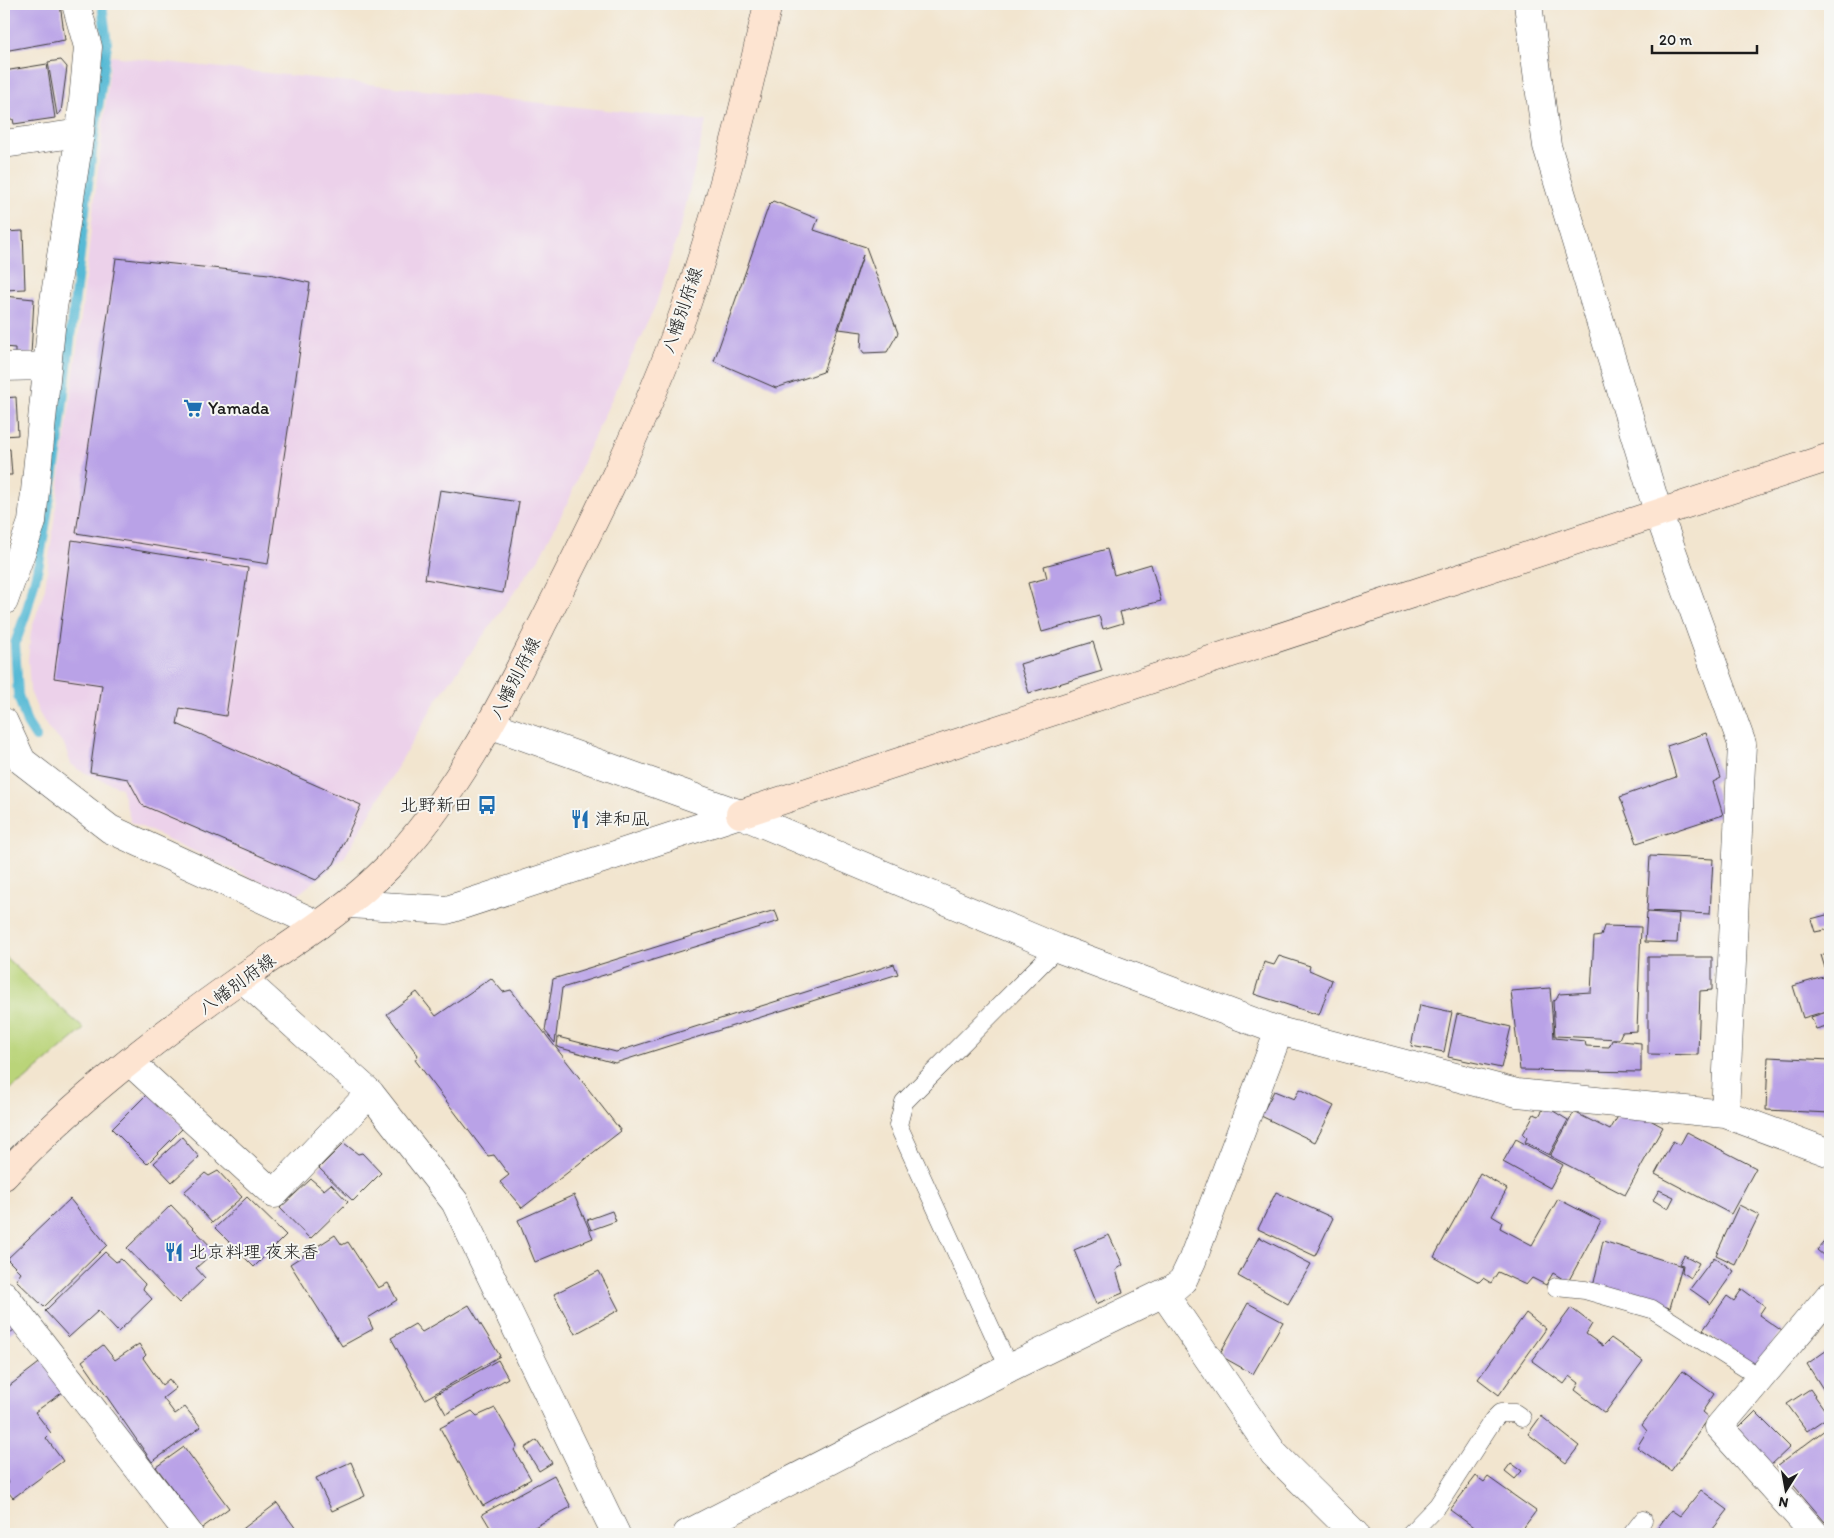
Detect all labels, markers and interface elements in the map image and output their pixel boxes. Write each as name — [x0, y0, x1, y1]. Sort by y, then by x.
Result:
scale bar — [1652, 22, 1756, 54]
text: 20 m — [1659, 31, 1693, 49]
street label: 八幡別府線 — [657, 264, 707, 356]
supermarket icon: Yamada — [182, 397, 204, 419]
place label: Yamada — [208, 397, 270, 419]
street label: 八幡別府線 — [485, 633, 545, 723]
place label: 北野新田 — [400, 794, 472, 816]
bus stop icon: 北野新田 — [476, 794, 498, 816]
restaurant icon: 津和凪 — [569, 808, 591, 830]
place label: 津和凪 — [595, 808, 649, 830]
street label: 八幡別府線 — [194, 949, 280, 1019]
restaurant icon: 北京料理 夜来香 — [163, 1241, 185, 1263]
place label: 北京料理 夜来香 — [189, 1241, 319, 1263]
north arrow — [1762, 1466, 1812, 1516]
text: N — [1777, 1493, 1790, 1512]

